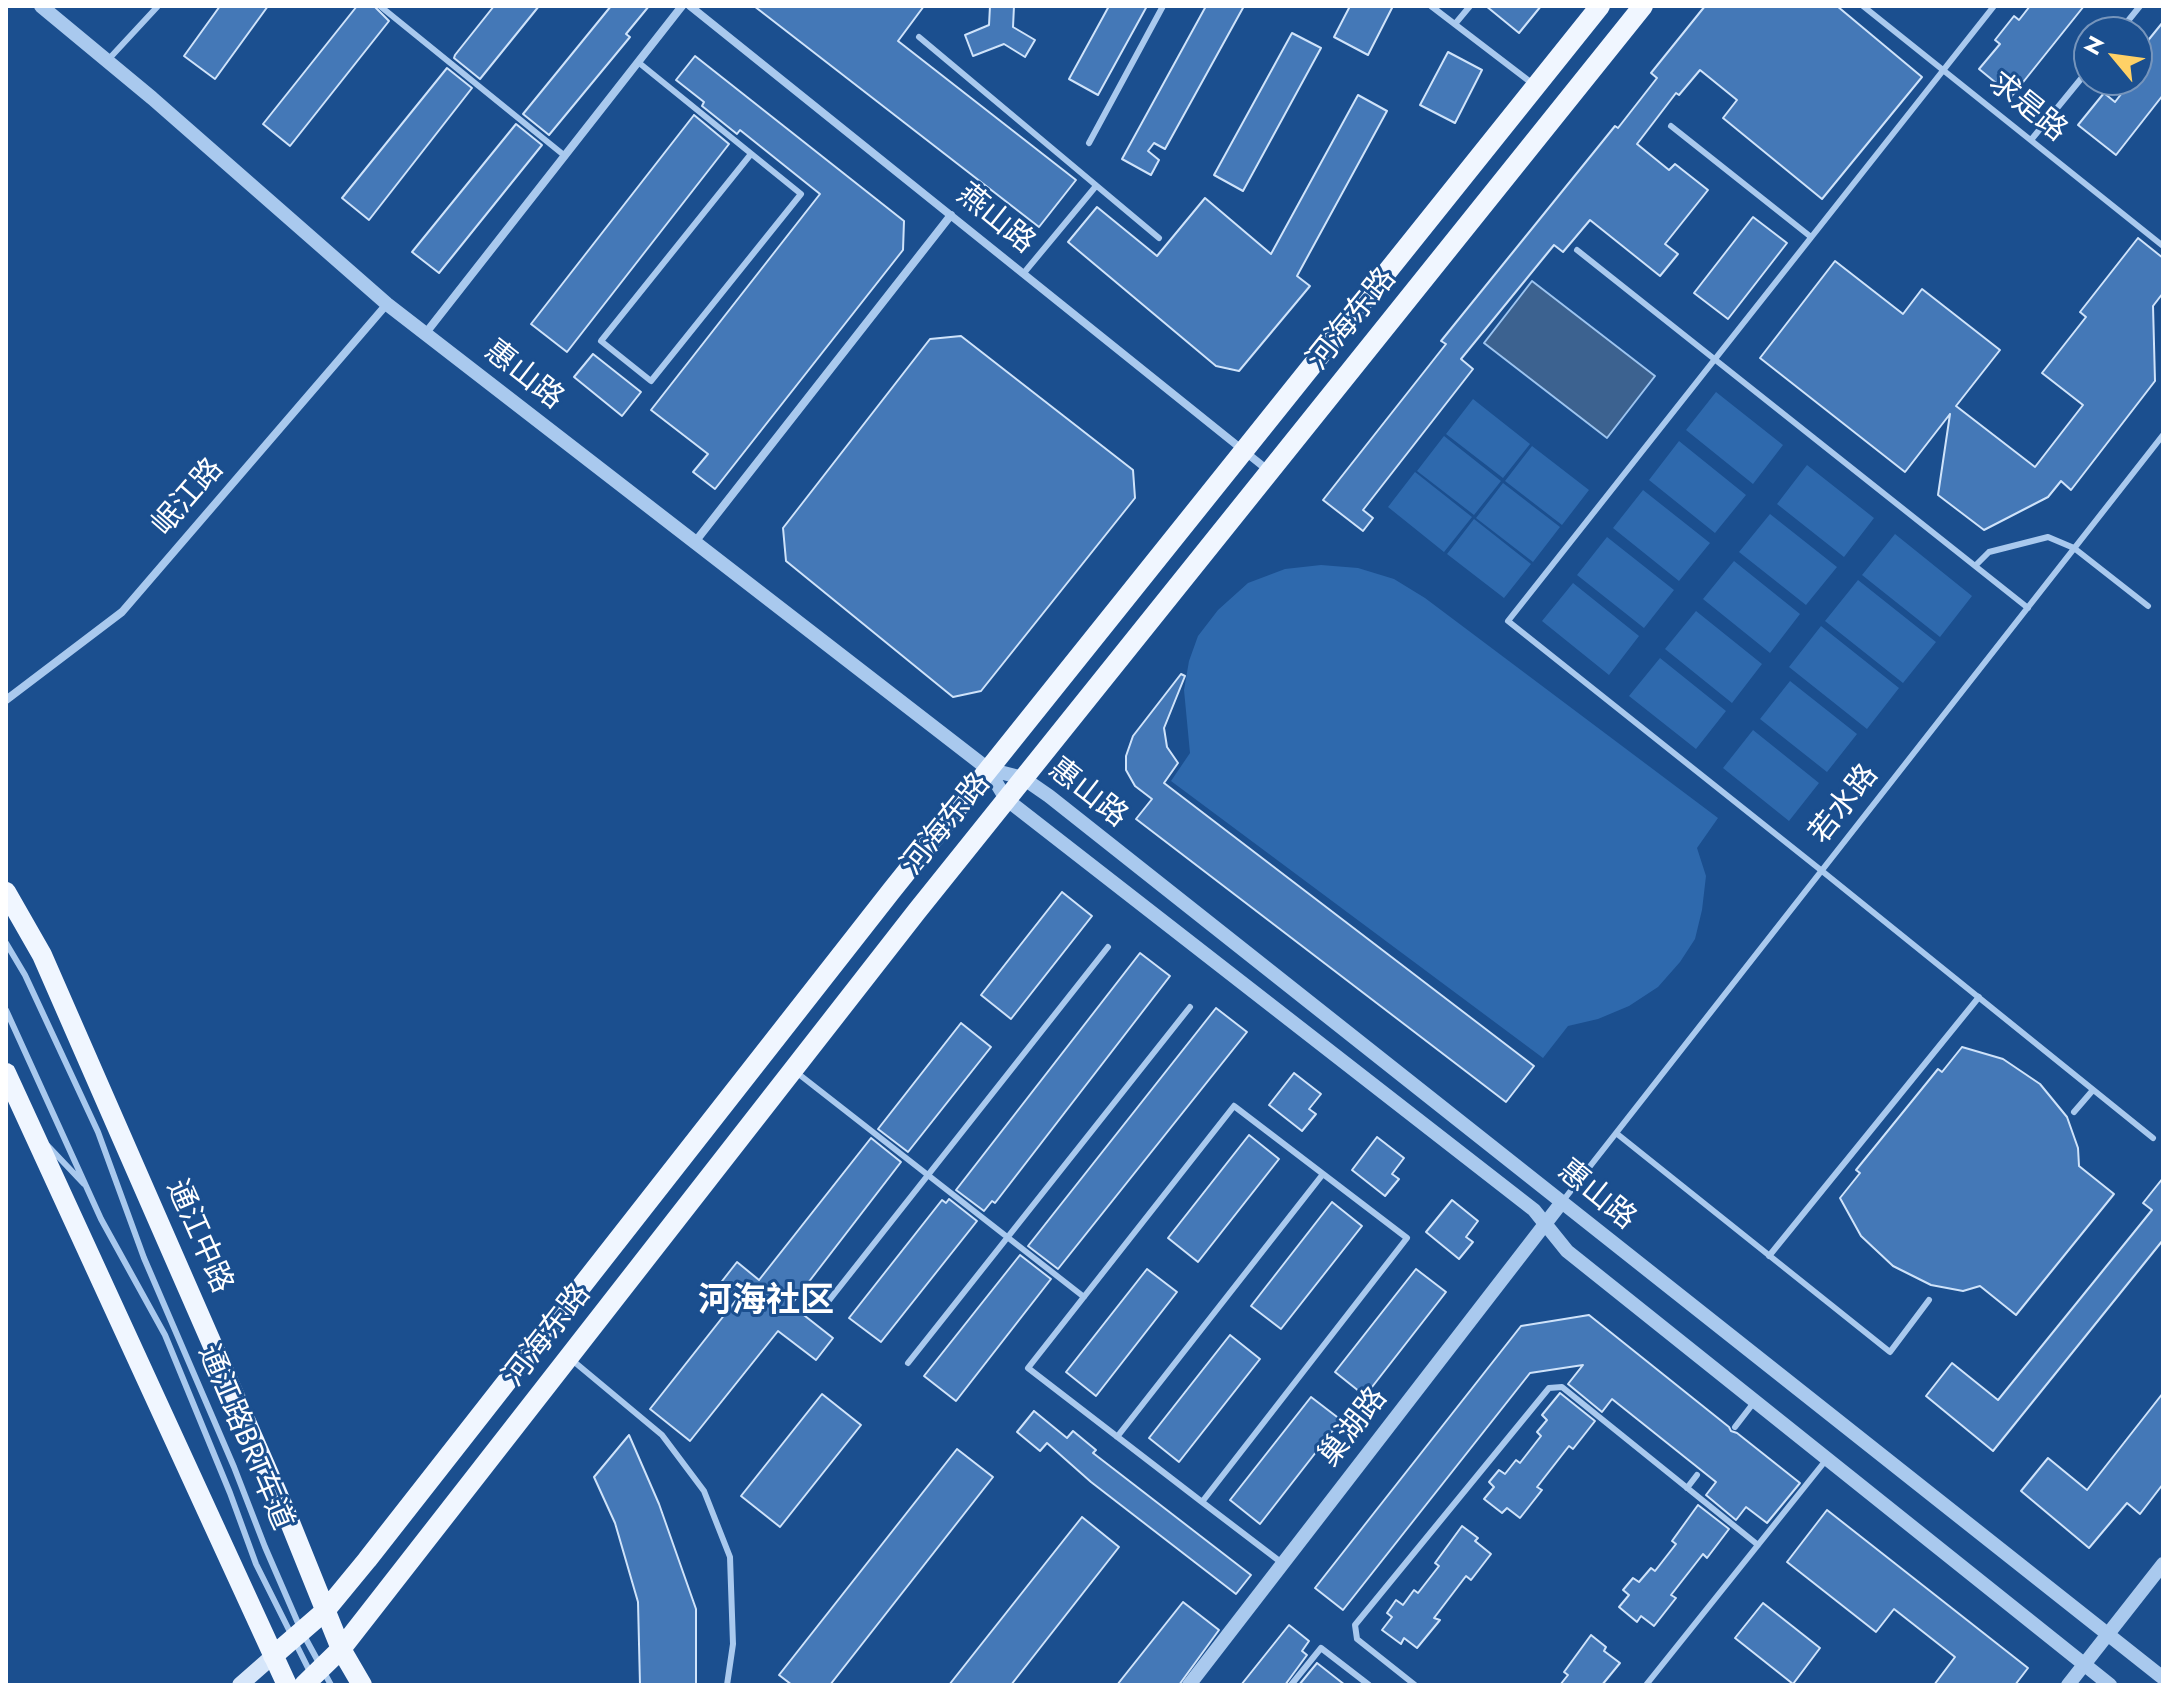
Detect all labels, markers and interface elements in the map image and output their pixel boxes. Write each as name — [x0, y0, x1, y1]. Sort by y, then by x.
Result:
north arrow — [2073, 16, 2153, 96]
text: N — [2076, 30, 2112, 61]
street label: 求是路 — [1981, 66, 2073, 150]
street label: 燕山路 — [949, 178, 1041, 262]
street label: 河海东路 — [1301, 262, 1405, 378]
street label: 惠山路 — [476, 334, 570, 418]
street label: 岷江路 — [146, 452, 232, 544]
street label: 惠山路 — [1040, 752, 1134, 836]
street label: 若水路 — [1803, 758, 1887, 852]
street label: 河海东路 — [895, 767, 999, 883]
street label: 惠山路 — [1550, 1154, 1642, 1238]
street label: 通江中路 — [157, 1175, 239, 1299]
street label: 河海东路 — [497, 1278, 599, 1394]
district label: 河海社区 — [698, 1283, 834, 1323]
street label: 通江路BRT车道 — [189, 1340, 299, 1536]
street label: 巢湖路 — [1312, 1381, 1396, 1475]

